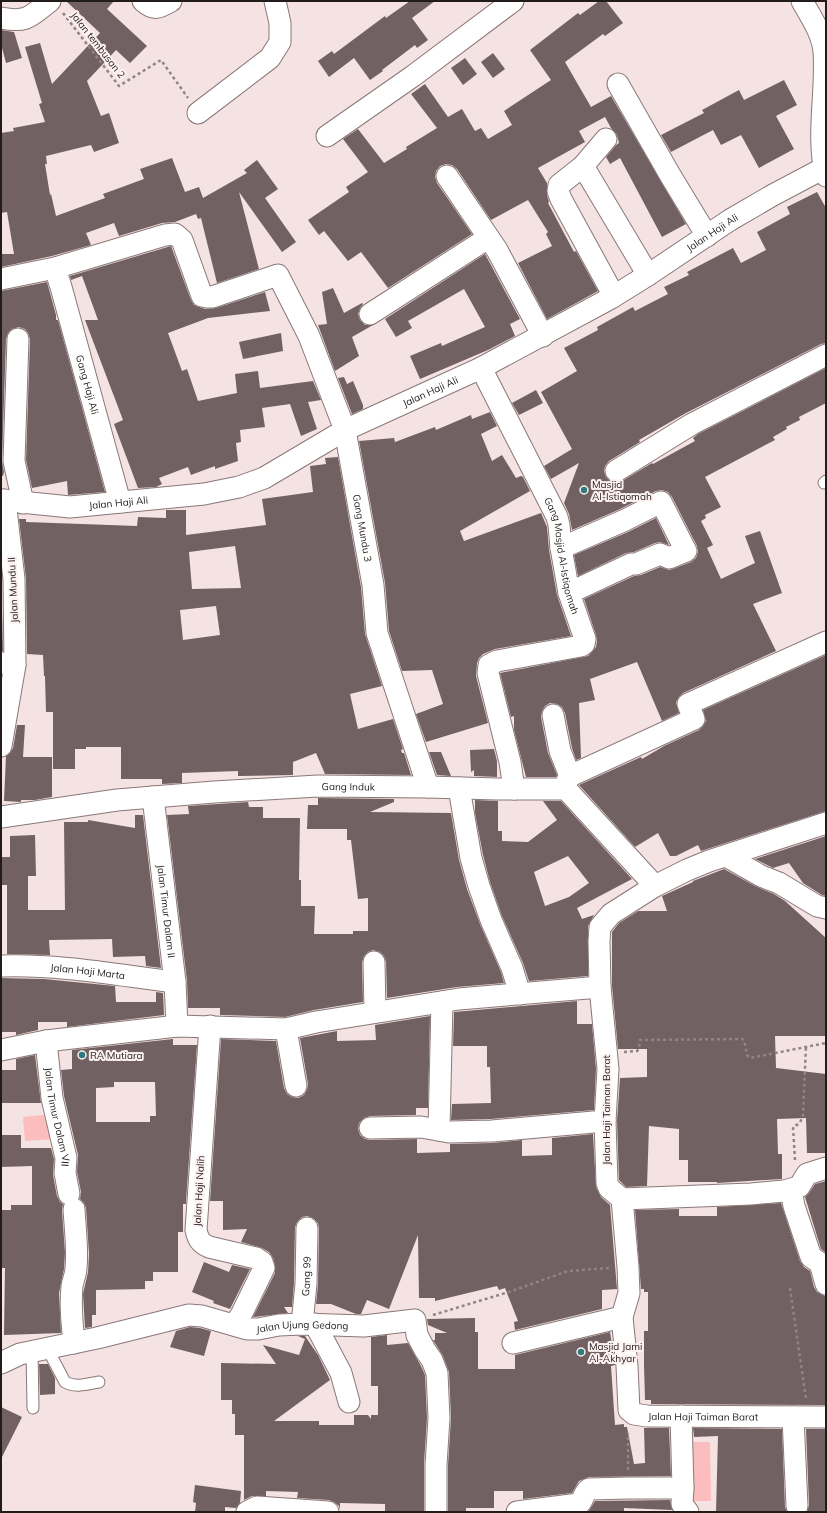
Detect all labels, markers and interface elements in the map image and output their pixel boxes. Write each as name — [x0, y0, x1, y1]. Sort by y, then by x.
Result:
street label: Jalan tembusan 2 — [68, 9, 128, 81]
street label: Jalan Haji Ali — [684, 210, 740, 254]
street label: Gang Haji Ali — [73, 353, 102, 416]
street label: Jalan Haji Ali — [400, 373, 460, 409]
place label: Masjid Al-Istiqomah — [592, 478, 652, 503]
marker: Masjid Al-Istiqomah — [579, 485, 589, 495]
street label: Jalan Haji Ali — [88, 493, 149, 512]
street label: Gang Mundu 3 — [350, 493, 375, 563]
street label: Gang Masjid Al-Istiqomah — [541, 495, 582, 616]
street label: Jalan Mundu II — [5, 557, 21, 623]
street label: Gang Induk — [322, 780, 376, 793]
street label: Jalan Timur Dalam II — [155, 864, 179, 959]
street label: Jalan Haji Marta — [50, 961, 126, 982]
place label: RA Mutiara — [90, 1049, 143, 1062]
marker: RA Mutiara — [77, 1050, 87, 1060]
street label: Jalan Haji Taiman Barat — [600, 1055, 613, 1165]
street label: Jalan Timur Dalam VII — [42, 1067, 73, 1167]
street label: Jalan Haji Nalih — [191, 1155, 207, 1227]
street label: Gang 99 — [298, 1256, 313, 1297]
street label: Jalan Ujung Gedong — [256, 1317, 349, 1336]
place label: Masjid Jami Al-Akhyar — [589, 1340, 642, 1365]
marker: Masjid Jami Al-Akhyar — [576, 1347, 586, 1357]
street label: Jalan Haji Taiman Barat — [648, 1410, 759, 1423]

